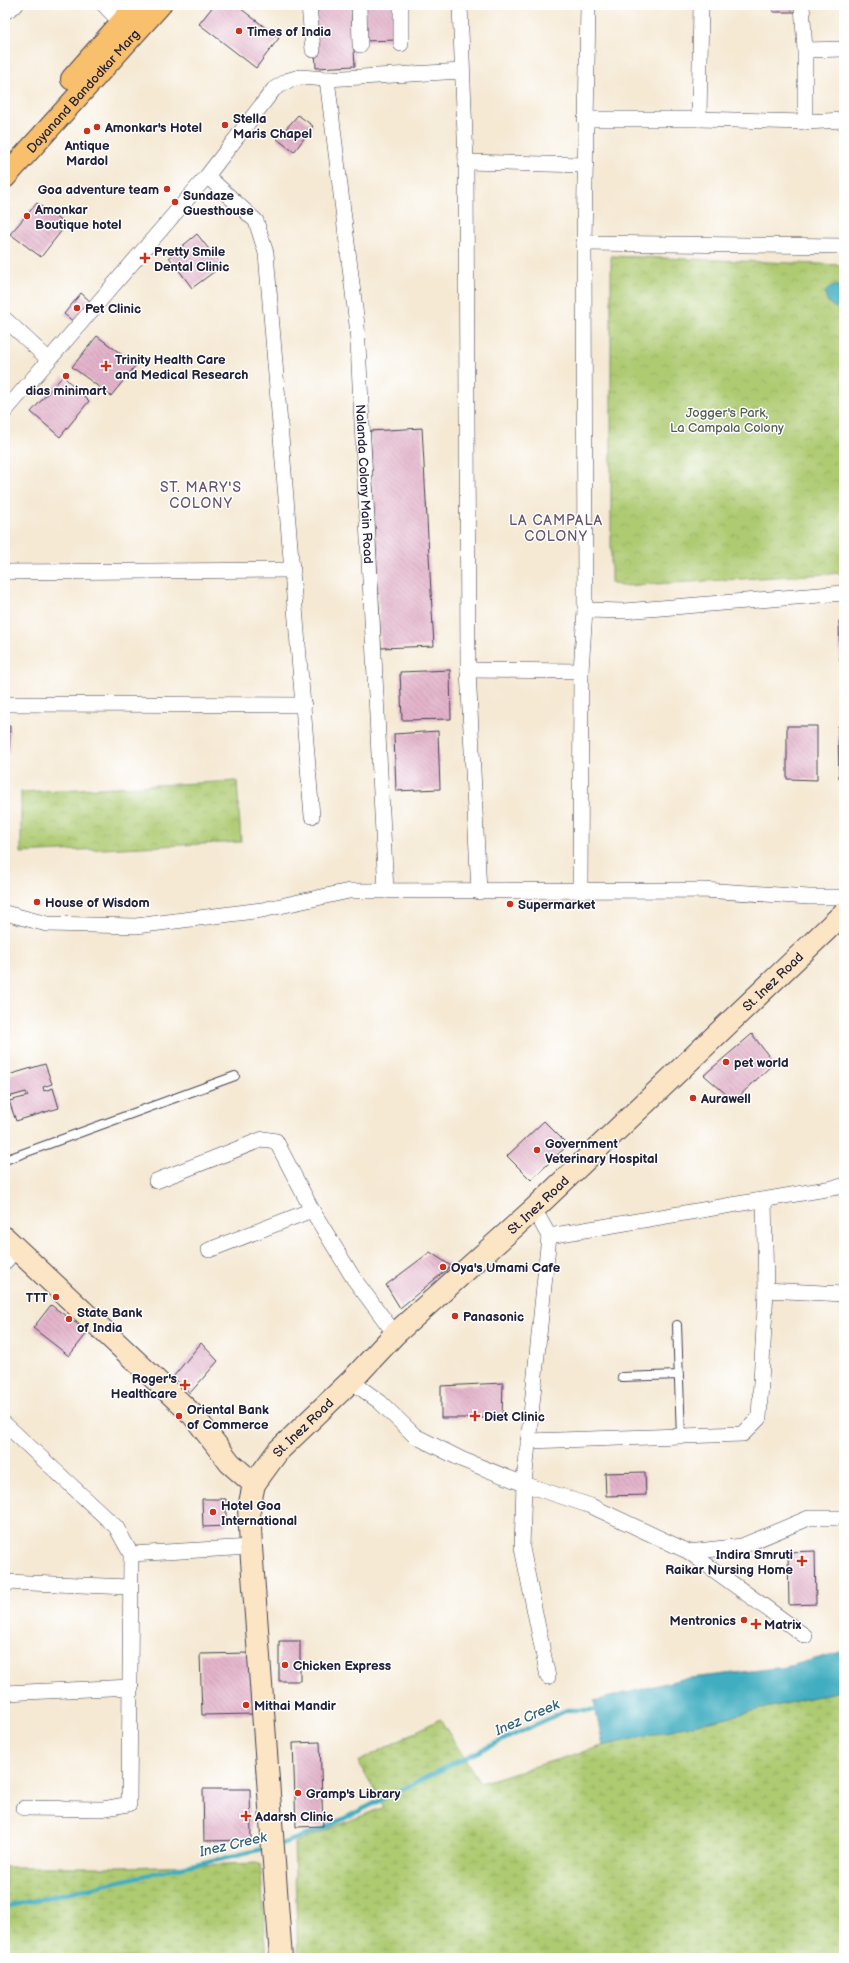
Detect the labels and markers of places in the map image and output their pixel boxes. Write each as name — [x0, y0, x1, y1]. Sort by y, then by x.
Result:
place label: Times of India — [247, 24, 331, 40]
marker: Times of India — [234, 26, 244, 36]
place label: Stella Maris Chapel — [233, 111, 312, 142]
place label: Amonkar's Hotel — [104, 120, 202, 136]
marker: Stella Maris Chapel — [220, 120, 230, 130]
marker: Amonkar's Hotel — [92, 122, 102, 132]
marker: Antique Mardol — [82, 126, 92, 136]
place label: Antique Mardol — [64, 138, 110, 169]
place label: Goa adventure team — [38, 182, 159, 198]
marker: Goa adventure team — [162, 184, 172, 194]
place label: Sundaze Guesthouse — [183, 188, 254, 219]
marker: Sundaze Guesthouse — [170, 197, 180, 207]
place label: Amonkar Boutique hotel — [34, 202, 122, 233]
marker: Amonkar Boutique hotel — [22, 211, 32, 221]
place label: Pretty Smile Dental Clinic — [154, 244, 229, 275]
marker: Pretty Smile Dental Clinic — [139, 252, 151, 264]
place label: Pet Clinic — [85, 301, 141, 317]
marker: Pet Clinic — [72, 303, 82, 313]
place label: Trinity Health Care and Medical Research — [115, 352, 248, 383]
marker: Trinity Health Care and Medical Research — [100, 360, 112, 372]
marker: dias minimart — [61, 371, 71, 381]
place label: dias minimart — [25, 383, 107, 399]
place label: House of Wisdom — [45, 895, 150, 911]
marker: House of Wisdom — [32, 897, 42, 907]
place label: Supermarket — [518, 897, 596, 913]
marker: Supermarket — [505, 899, 515, 909]
place label: pet world — [734, 1055, 789, 1071]
marker: pet world — [721, 1057, 731, 1067]
place label: Aurawell — [700, 1091, 751, 1107]
marker: Aurawell — [688, 1093, 698, 1103]
place label: Government Veterinary Hospital — [545, 1136, 658, 1167]
marker: Government Veterinary Hospital — [532, 1145, 542, 1155]
place label: Oya's Umami Cafe — [451, 1260, 561, 1276]
marker: Oya's Umami Cafe — [438, 1262, 448, 1272]
place label: TTT — [26, 1290, 49, 1306]
marker: TTT — [51, 1292, 61, 1302]
place label: State Bank of India — [77, 1305, 143, 1336]
place label: Panasonic — [463, 1309, 524, 1325]
marker: Panasonic — [450, 1311, 460, 1321]
marker: State Bank of India — [64, 1314, 74, 1324]
place label: Roger's Healthcare — [111, 1371, 178, 1402]
marker: Roger's Healthcare — [180, 1380, 190, 1390]
place label: Oriental Bank of Commerce — [187, 1402, 269, 1433]
place label: Diet Clinic — [484, 1409, 545, 1425]
marker: Diet Clinic — [469, 1410, 481, 1422]
marker: Oriental Bank of Commerce — [174, 1411, 184, 1421]
place label: Hotel Goa International — [221, 1498, 297, 1529]
marker: Hotel Goa International — [208, 1507, 218, 1517]
place label: Indira Smruti Raikar Nursing Home — [665, 1547, 794, 1578]
marker: Indira Smruti Raikar Nursing Home — [796, 1555, 808, 1567]
place label: Mentronics — [669, 1613, 736, 1629]
marker: Mentronics — [739, 1615, 749, 1625]
place label: Matrix — [764, 1617, 801, 1633]
marker: Matrix — [751, 1619, 761, 1629]
place label: Chicken Express — [293, 1658, 391, 1674]
marker: Chicken Express — [280, 1660, 290, 1670]
place label: Mithai Mandir — [254, 1698, 337, 1714]
marker: Mithai Mandir — [241, 1700, 251, 1710]
place label: Gramp's Library — [306, 1786, 401, 1802]
marker: Gramp's Library — [293, 1788, 303, 1798]
place label: Adarsh Clinic — [254, 1809, 333, 1825]
marker: Adarsh Clinic — [240, 1810, 252, 1822]

